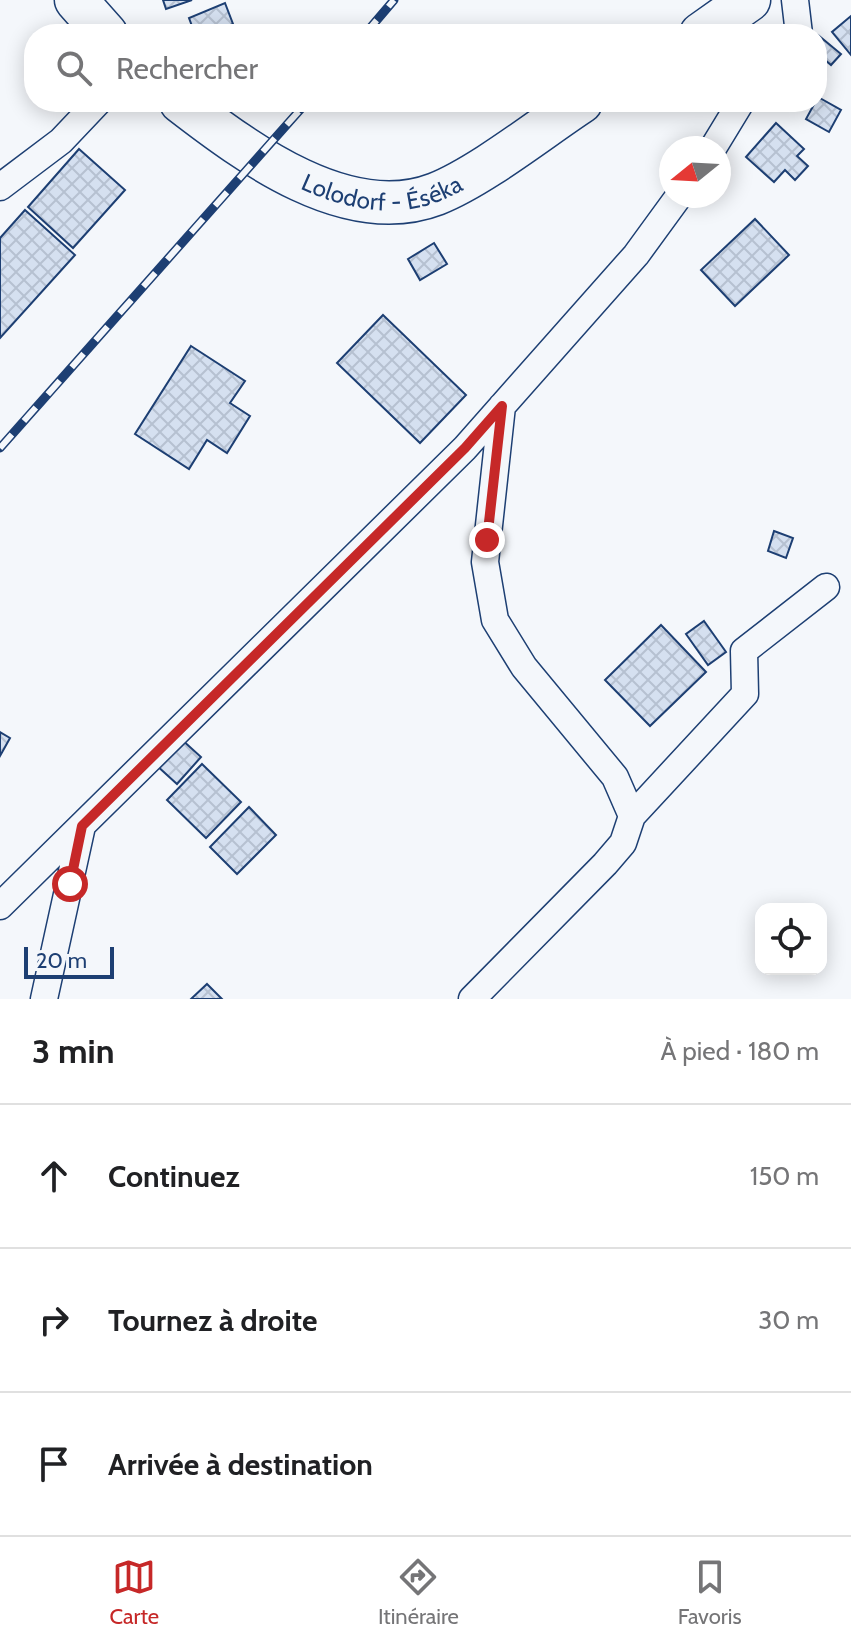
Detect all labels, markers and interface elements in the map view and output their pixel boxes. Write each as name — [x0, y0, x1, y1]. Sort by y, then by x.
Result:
search box — [24, 24, 827, 112]
icon: search — [52, 46, 96, 90]
text: Rechercher — [116, 50, 258, 87]
north arrow — [659, 136, 731, 208]
street label: Lolodorf - Éséka — [297, 167, 467, 217]
route end — [469, 522, 505, 558]
route start — [52, 866, 88, 902]
map controls — [755, 903, 827, 975]
button: locate — [755, 903, 827, 975]
scale bar — [24, 943, 114, 979]
text: 20 m — [36, 947, 87, 974]
text: 3 min — [32, 1030, 114, 1072]
text: À pied · 180 m — [660, 1035, 819, 1067]
icon: ahead — [32, 1154, 76, 1198]
text: Continuez — [108, 1158, 240, 1195]
text: 150 m — [750, 1160, 819, 1192]
icon: right — [32, 1298, 76, 1342]
text: Tournez à droite — [108, 1302, 317, 1339]
text: 30 m — [758, 1304, 819, 1336]
icon: arrive — [32, 1442, 76, 1486]
text: Arrivée à destination — [108, 1446, 373, 1483]
tab: Carte — [109, 1555, 159, 1630]
tab: Itinéraire — [378, 1555, 459, 1630]
tab: Favoris — [678, 1555, 742, 1630]

